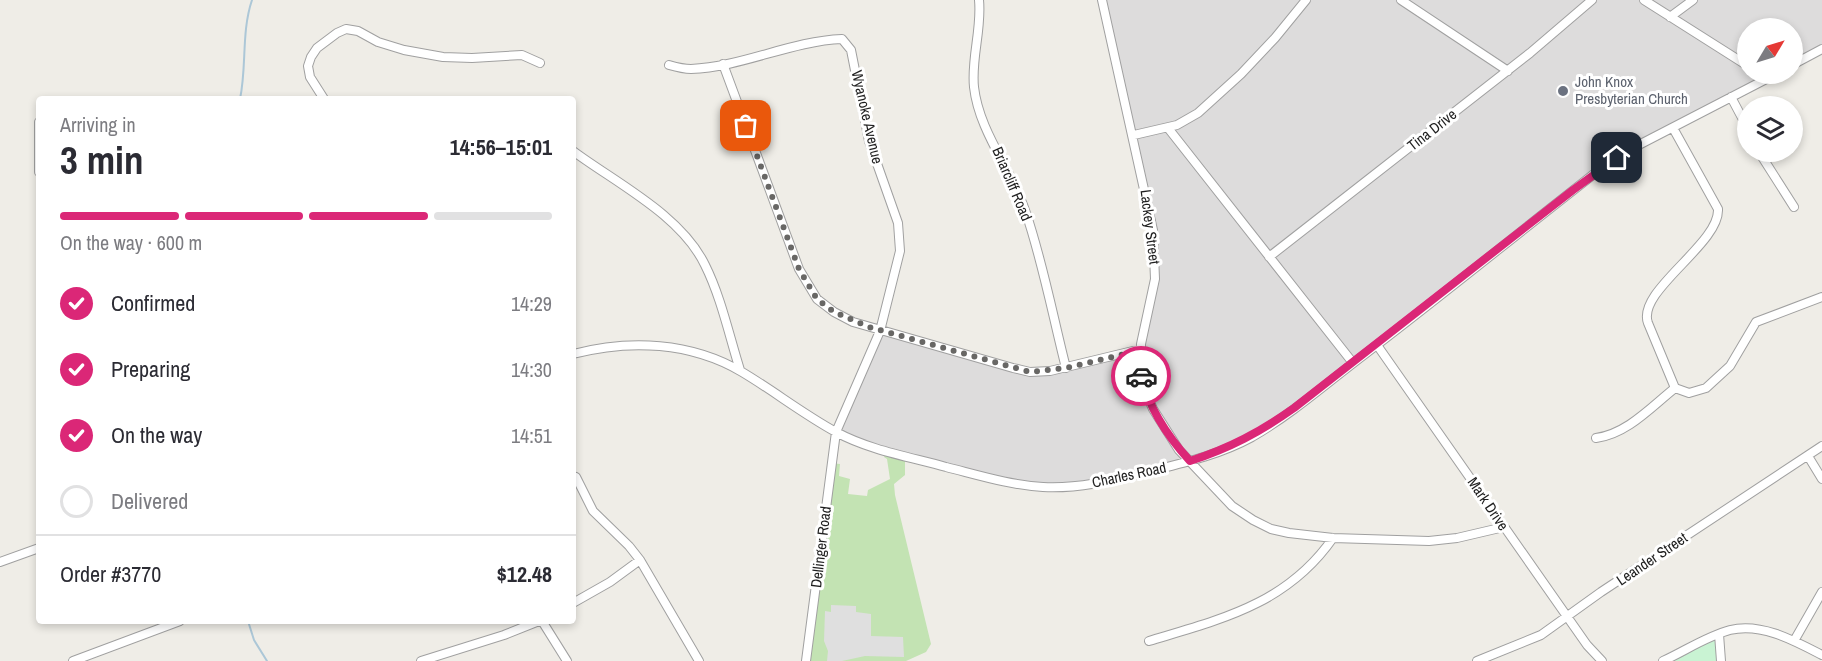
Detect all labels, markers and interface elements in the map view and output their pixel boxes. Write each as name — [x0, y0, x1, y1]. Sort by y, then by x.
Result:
north arrow — [1737, 18, 1803, 84]
map controls — [1737, 18, 1803, 162]
street label: Wyanoke Avenue — [847, 68, 888, 166]
place label: John Knox Presbyterian Church — [1575, 71, 1688, 109]
marker: John Knox Presbyterian Church — [1556, 84, 1570, 98]
button: layers — [1737, 96, 1803, 162]
pin — [720, 100, 771, 151]
street label: Tina Drive — [1403, 104, 1461, 155]
icon: bag — [729, 109, 762, 142]
text: Arriving in — [60, 111, 136, 138]
text: 14:56–15:01 — [450, 132, 552, 162]
pin — [1591, 132, 1642, 183]
text: 3 min — [60, 134, 144, 186]
icon: home — [1600, 141, 1633, 174]
street label: Briarcliff Road — [987, 144, 1037, 224]
street label: Lackey Street — [1135, 188, 1166, 266]
text: On the way · 600 m — [60, 229, 202, 256]
icon: check — [60, 287, 93, 320]
text: Confirmed — [111, 288, 195, 318]
text: 14:29 — [511, 290, 552, 317]
courier — [1111, 346, 1171, 406]
icon: check — [60, 353, 93, 386]
text: Preparing — [111, 354, 190, 384]
text: 14:30 — [511, 356, 552, 383]
icon: car — [1125, 360, 1158, 393]
icon: check — [60, 419, 93, 452]
text: On the way — [111, 420, 202, 450]
text: 14:51 — [511, 422, 552, 449]
street label: Charles Road — [1090, 456, 1168, 493]
street label: Mark Drive — [1463, 473, 1514, 535]
text: Delivered — [111, 486, 188, 516]
street label: Dellinger Road — [805, 505, 836, 589]
street label: Leander Street — [1612, 527, 1692, 590]
text: Order #3770 — [60, 559, 161, 589]
text: $12.48 — [497, 559, 552, 589]

